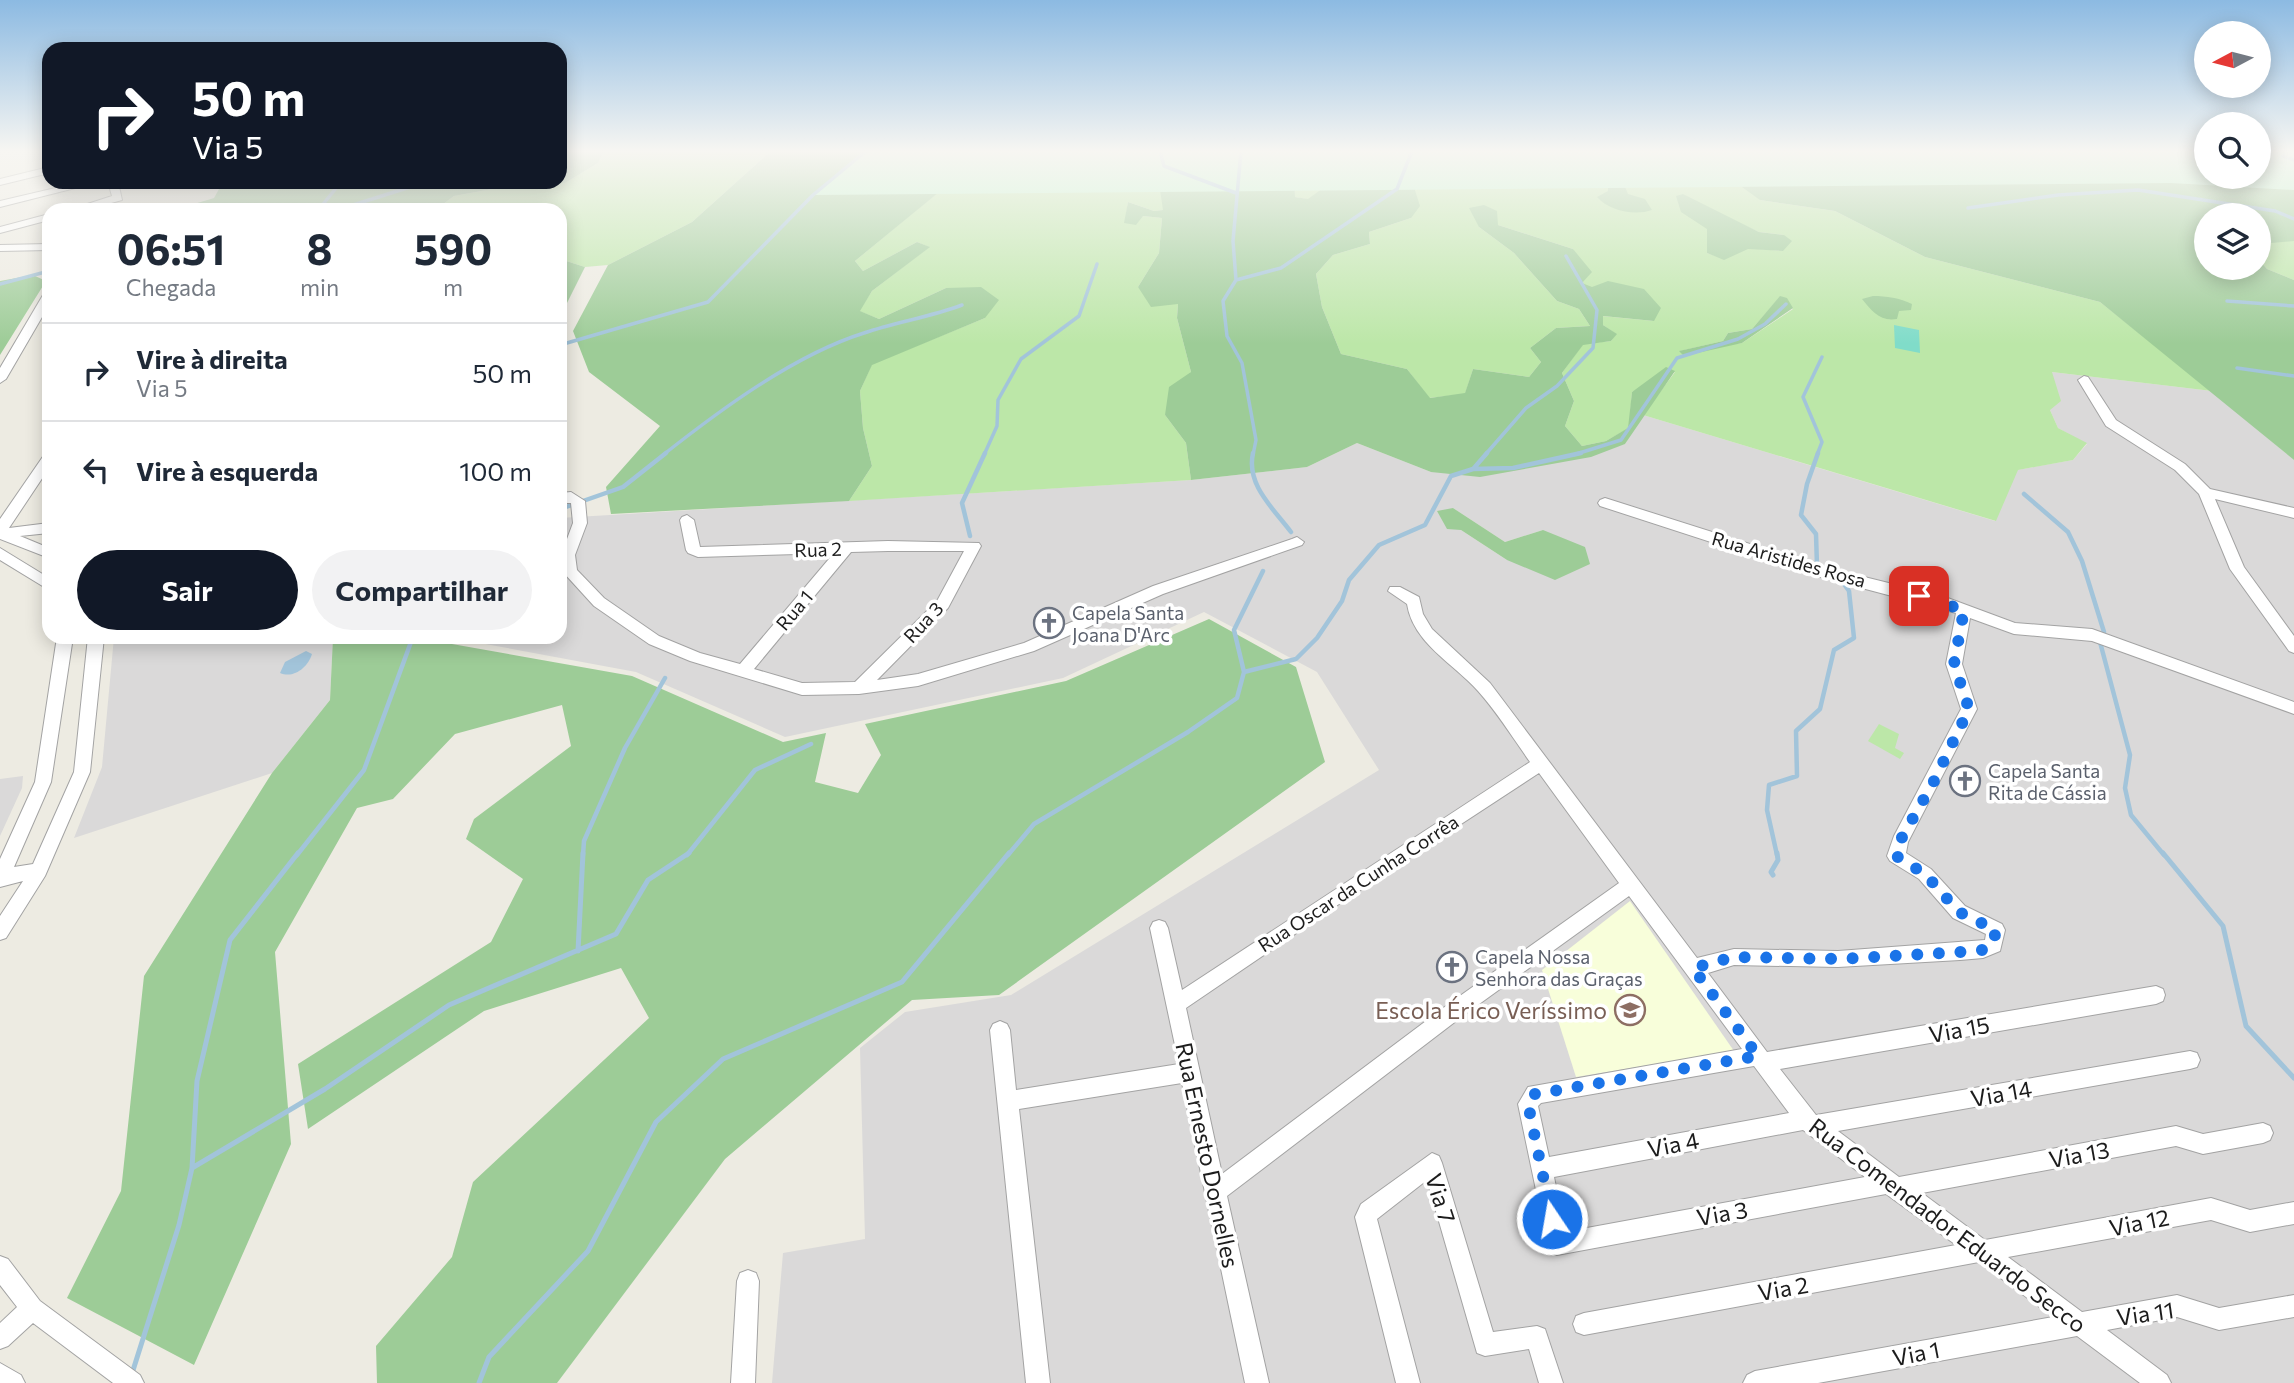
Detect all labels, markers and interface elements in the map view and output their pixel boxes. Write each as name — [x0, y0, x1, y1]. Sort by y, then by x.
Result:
north arrow — [2194, 21, 2272, 98]
map controls — [2194, 21, 2271, 280]
text: 50 m — [192, 66, 305, 126]
icon: right — [77, 70, 168, 161]
button: search — [2194, 112, 2271, 189]
text: Via 5 — [192, 126, 263, 166]
button: layers — [2194, 203, 2271, 280]
text: 06:51 — [117, 222, 225, 274]
text: 8 — [307, 222, 333, 274]
text: 590 — [414, 222, 492, 274]
text: Chegada — [126, 273, 216, 301]
text: min — [300, 273, 339, 301]
text: m — [443, 273, 463, 301]
text: Vire à direita — [136, 343, 288, 374]
icon: right — [77, 353, 115, 391]
text: 50 m — [472, 357, 532, 388]
text: Via 5 — [136, 374, 187, 402]
icon: left — [77, 451, 115, 489]
text: Vire à esquerda — [136, 455, 318, 486]
text: 100 m — [459, 455, 532, 486]
street label: Rua Aristides Rosa — [1710, 526, 1868, 592]
street label: Rua 2 — [794, 537, 842, 561]
button: Sair — [77, 550, 298, 630]
button: Compartilhar — [312, 550, 532, 630]
pin — [1889, 566, 1949, 626]
icon: arrive — [1900, 577, 1938, 615]
street label: Rua 1 — [771, 585, 817, 635]
street label: Rua 3 — [898, 597, 948, 647]
place label: Capela Santa Joana D'Arc — [1072, 601, 1184, 646]
church icon: Capela Santa Joana D'Arc — [1032, 606, 1066, 640]
place label: Capela Santa Rita de Cássia — [1988, 759, 2107, 804]
church icon: Capela Santa Rita de Cássia — [1948, 764, 1982, 798]
street label: Rua Oscar da Cunha Corrêa — [1254, 810, 1462, 956]
place label: Capela Nossa Senhora das Graças — [1475, 945, 1643, 990]
church icon: Capela Nossa Senhora das Graças — [1435, 950, 1469, 984]
school or university icon: Escola Érico Veríssimo — [1613, 993, 1647, 1027]
place label: Escola Érico Veríssimo — [1375, 996, 1607, 1024]
street label: Via 15 — [1926, 1010, 1992, 1048]
street label: Rua Ernesto Dornelles — [1170, 1040, 1246, 1270]
street label: Via 14 — [1968, 1074, 2034, 1112]
street label: Rua Comendador Eduardo Secco — [1804, 1112, 2092, 1338]
street label: Via 4 — [1645, 1125, 1701, 1163]
street label: Via 13 — [2046, 1135, 2112, 1173]
street label: Via 7 — [1420, 1170, 1462, 1226]
position arrow — [1515, 1182, 1589, 1256]
street label: Via 3 — [1694, 1195, 1750, 1231]
street label: Via 12 — [2107, 1202, 2171, 1242]
street label: Via 2 — [1756, 1270, 1810, 1306]
street label: Via 11 — [2114, 1295, 2176, 1331]
street label: Via 1 — [1890, 1335, 1942, 1371]

